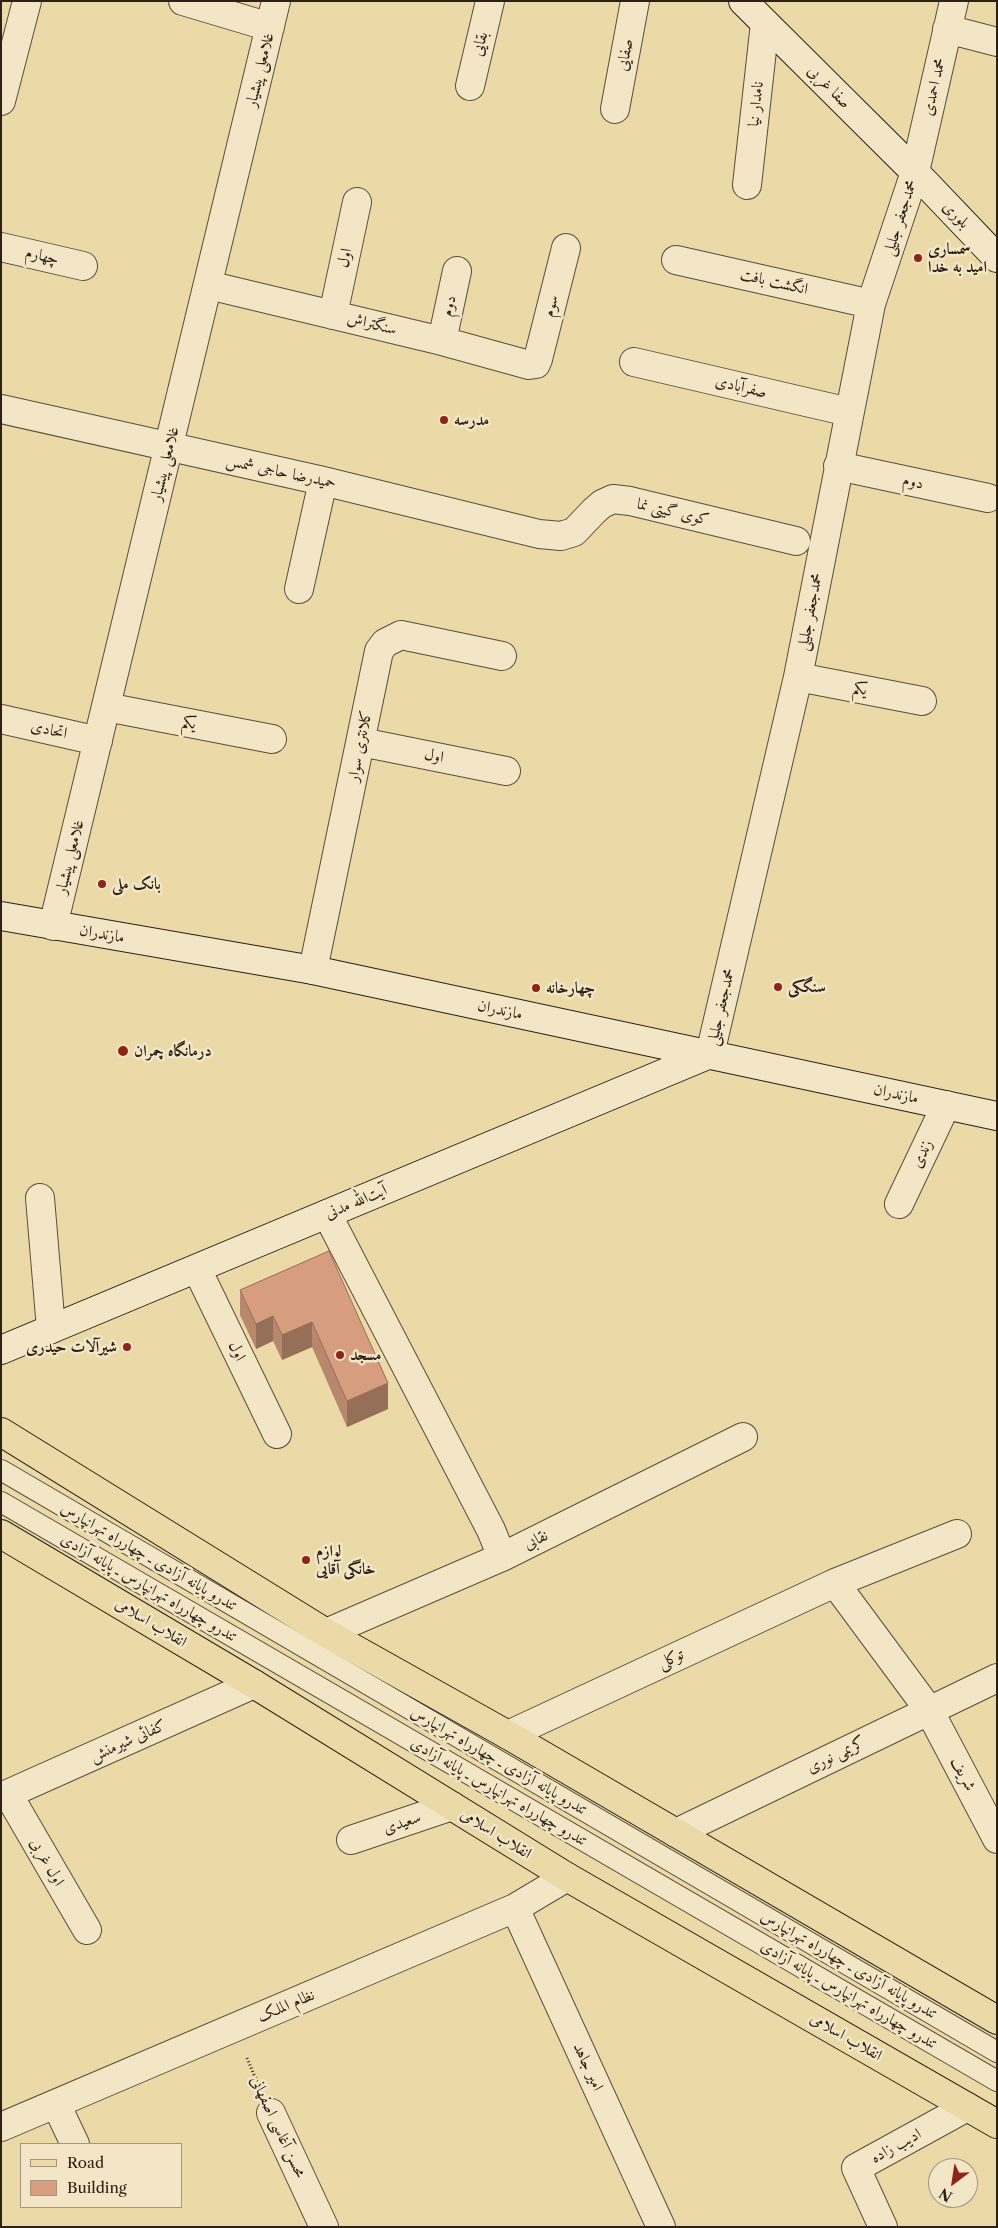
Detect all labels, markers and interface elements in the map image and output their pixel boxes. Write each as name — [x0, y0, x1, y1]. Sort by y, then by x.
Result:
street label: بقایی — [468, 30, 492, 58]
street label: غلامعلی پیشیار — [241, 31, 279, 109]
street label: صفایی — [613, 37, 637, 73]
street label: محمد احمدی — [918, 56, 950, 118]
street label: صفا غربی — [803, 61, 855, 113]
street label: نامدار نیا — [744, 80, 768, 128]
street label: محمدجعفر جلیلی — [879, 178, 921, 258]
street label: بلوری — [938, 197, 974, 233]
place label: سمساری امید به خدا — [928, 239, 987, 277]
street label: چهارم — [23, 243, 61, 269]
street label: اول — [334, 246, 356, 270]
marker: سمساری امید به خدا — [912, 252, 924, 264]
street label: انگشت بافت — [738, 265, 810, 299]
street label: سوم — [539, 293, 563, 319]
street label: دوم — [437, 294, 461, 318]
street label: سنگتراش — [345, 309, 399, 339]
street label: صفرآبادی — [713, 372, 769, 402]
place label: مدرسه — [454, 410, 489, 430]
marker: مدرسه — [438, 414, 450, 426]
street label: غلامعلی پیشیار — [146, 425, 184, 503]
street label: حمیدرضا حاجی شمس — [224, 451, 338, 493]
street label: دوم — [901, 470, 925, 494]
street label: کوی گیتی نما — [635, 494, 711, 530]
street label: محمدجعفر جلیلی — [793, 572, 827, 652]
street label: یکم — [851, 678, 869, 700]
street label: کلانتری سوار — [344, 708, 376, 784]
street label: یکم — [180, 712, 198, 734]
street label: اتحادی — [29, 717, 69, 743]
street label: اول — [423, 745, 445, 767]
street label: غلامعلی پیشیار — [51, 818, 89, 896]
place label: بانک ملی — [112, 874, 161, 894]
marker: بانک ملی — [96, 878, 108, 890]
street label: مازندران — [78, 921, 126, 947]
street label: محمدجعفر جلیلی — [703, 966, 739, 1048]
place label: سنگکی — [788, 977, 826, 997]
place label: چهارخانه — [546, 978, 595, 998]
marker: سنگکی — [772, 981, 784, 993]
marker: چهارخانه — [530, 982, 542, 994]
street label: مازندران — [476, 996, 524, 1024]
place label: درمانگاه چمران — [134, 1041, 212, 1061]
marker: درمانگاه چمران — [116, 1044, 130, 1058]
street label: مازندران — [872, 1080, 920, 1108]
street label: زندی — [907, 1137, 937, 1171]
street label: آیت‌الله مدنی — [322, 1180, 390, 1224]
place label: شیرآلات حیدری — [26, 1337, 117, 1357]
street label: اول — [224, 1338, 250, 1364]
marker: شیرآلات حیدری — [121, 1341, 133, 1353]
place label: مسجد — [350, 1345, 381, 1365]
marker: مسجد — [334, 1349, 346, 1361]
street label: تندرو پایانه آزادی ـ چهارراه تهرانپارس — [57, 1499, 241, 1615]
street label: نقابی — [521, 1526, 551, 1554]
street label: تندرو چهارراه تهرانپارس ـ پایانه آزادی — [57, 1530, 241, 1646]
place label: لوازم خانگی آقایی — [316, 1541, 375, 1579]
marker: لوازم خانگی آقایی — [300, 1554, 312, 1566]
street label: انقلاب اسلامی — [112, 1594, 190, 1652]
street label: توکلی — [655, 1645, 687, 1673]
street label: تندرو پایانه آزادی ـ چهارراه تهرانپارس — [407, 1703, 591, 1819]
street label: کفائی شیرمنش — [87, 1716, 169, 1766]
street label: کریمی نوری — [804, 1733, 868, 1777]
street label: تندرو چهارراه تهرانپارس ـ پایانه آزادی — [407, 1734, 591, 1850]
street label: شریف — [946, 1754, 980, 1794]
street label: انقلاب اسلامی — [457, 1805, 535, 1863]
street label: سعیدی — [381, 1808, 423, 1838]
street label: اول غربی — [26, 1835, 68, 1889]
street label: تندرو پایانه آزادی ـ چهارراه تهرانپارس — [757, 1907, 941, 2023]
street label: تندرو چهارراه تهرانپارس ـ پایانه آزادی — [757, 1937, 941, 2053]
street label: نظام الملک — [254, 1985, 318, 2027]
street label: انقلاب اسلامی — [807, 2009, 885, 2065]
street label: امیر جاهد — [569, 2040, 607, 2094]
street label: محسن آغاسی اصفهانی — [246, 2073, 310, 2181]
street label: ادیب زاده — [867, 2124, 925, 2168]
legend — [20, 2143, 182, 2208]
text: Road — [67, 2153, 104, 2172]
north arrow — [928, 2158, 978, 2208]
text: Building — [67, 2178, 127, 2197]
text: N — [936, 2184, 956, 2206]

